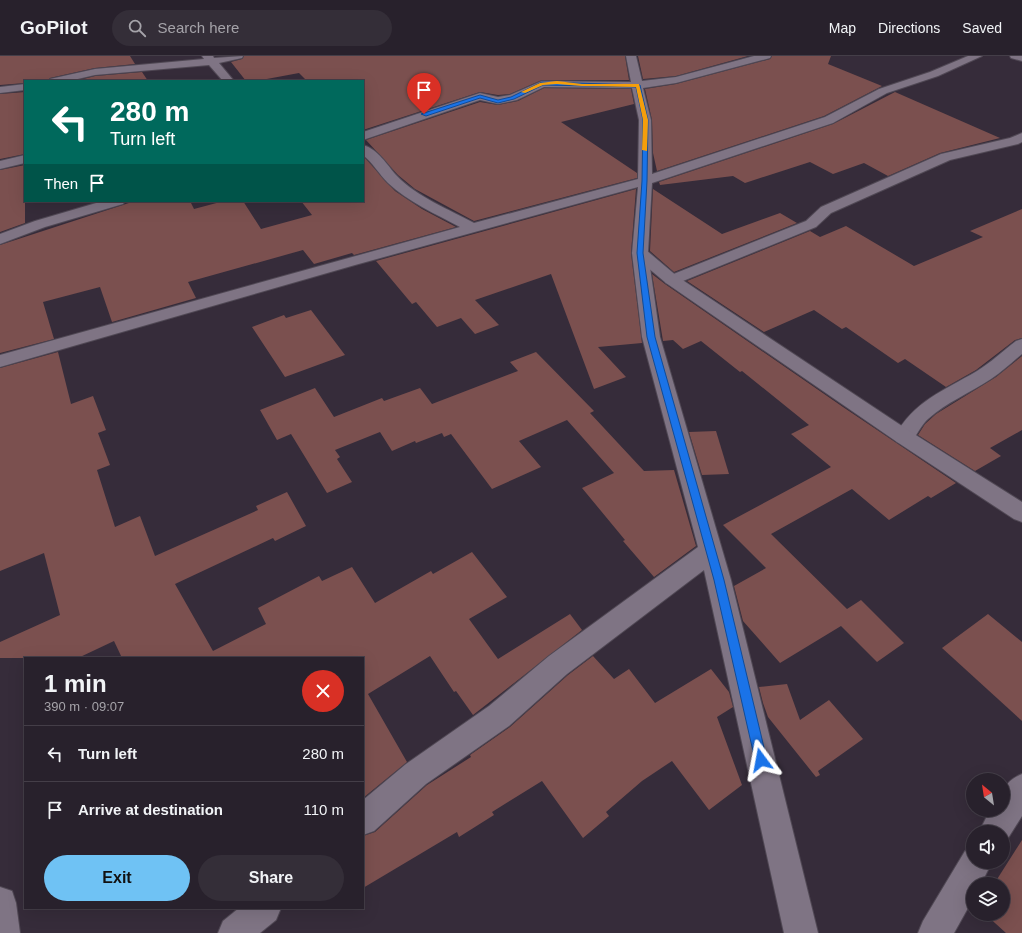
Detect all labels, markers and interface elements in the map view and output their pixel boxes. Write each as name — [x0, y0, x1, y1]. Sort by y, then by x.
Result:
search box — [112, 10, 392, 46]
text: GoPilot — [20, 17, 88, 38]
icon: search — [126, 17, 148, 39]
text: Search here — [158, 19, 239, 36]
text: Map — [829, 20, 856, 36]
text: Directions — [878, 20, 940, 36]
text: Saved — [962, 20, 1002, 36]
pin — [407, 73, 441, 114]
icon: arrive — [413, 79, 435, 101]
icon: left — [44, 96, 96, 148]
text: 280 m — [110, 96, 189, 127]
text: Turn left — [110, 129, 175, 149]
icon: arrive — [86, 172, 108, 194]
text: Then — [44, 175, 78, 192]
text: 1 min — [44, 670, 107, 697]
button: close — [302, 670, 344, 712]
text: 390 m · 09:07 — [44, 699, 124, 714]
position arrow — [740, 739, 782, 781]
icon: left — [44, 743, 66, 765]
text: Turn left — [78, 745, 137, 762]
text: 280 m — [302, 745, 344, 762]
north arrow — [966, 773, 1010, 817]
map controls — [966, 773, 1010, 921]
icon: arrive — [44, 799, 66, 821]
text: Arrive at destination — [78, 801, 223, 818]
text: 110 m — [303, 801, 344, 818]
button: sound — [966, 825, 1010, 869]
button: Exit — [44, 855, 190, 901]
button: Share — [198, 855, 344, 901]
button: layers — [966, 877, 1010, 921]

